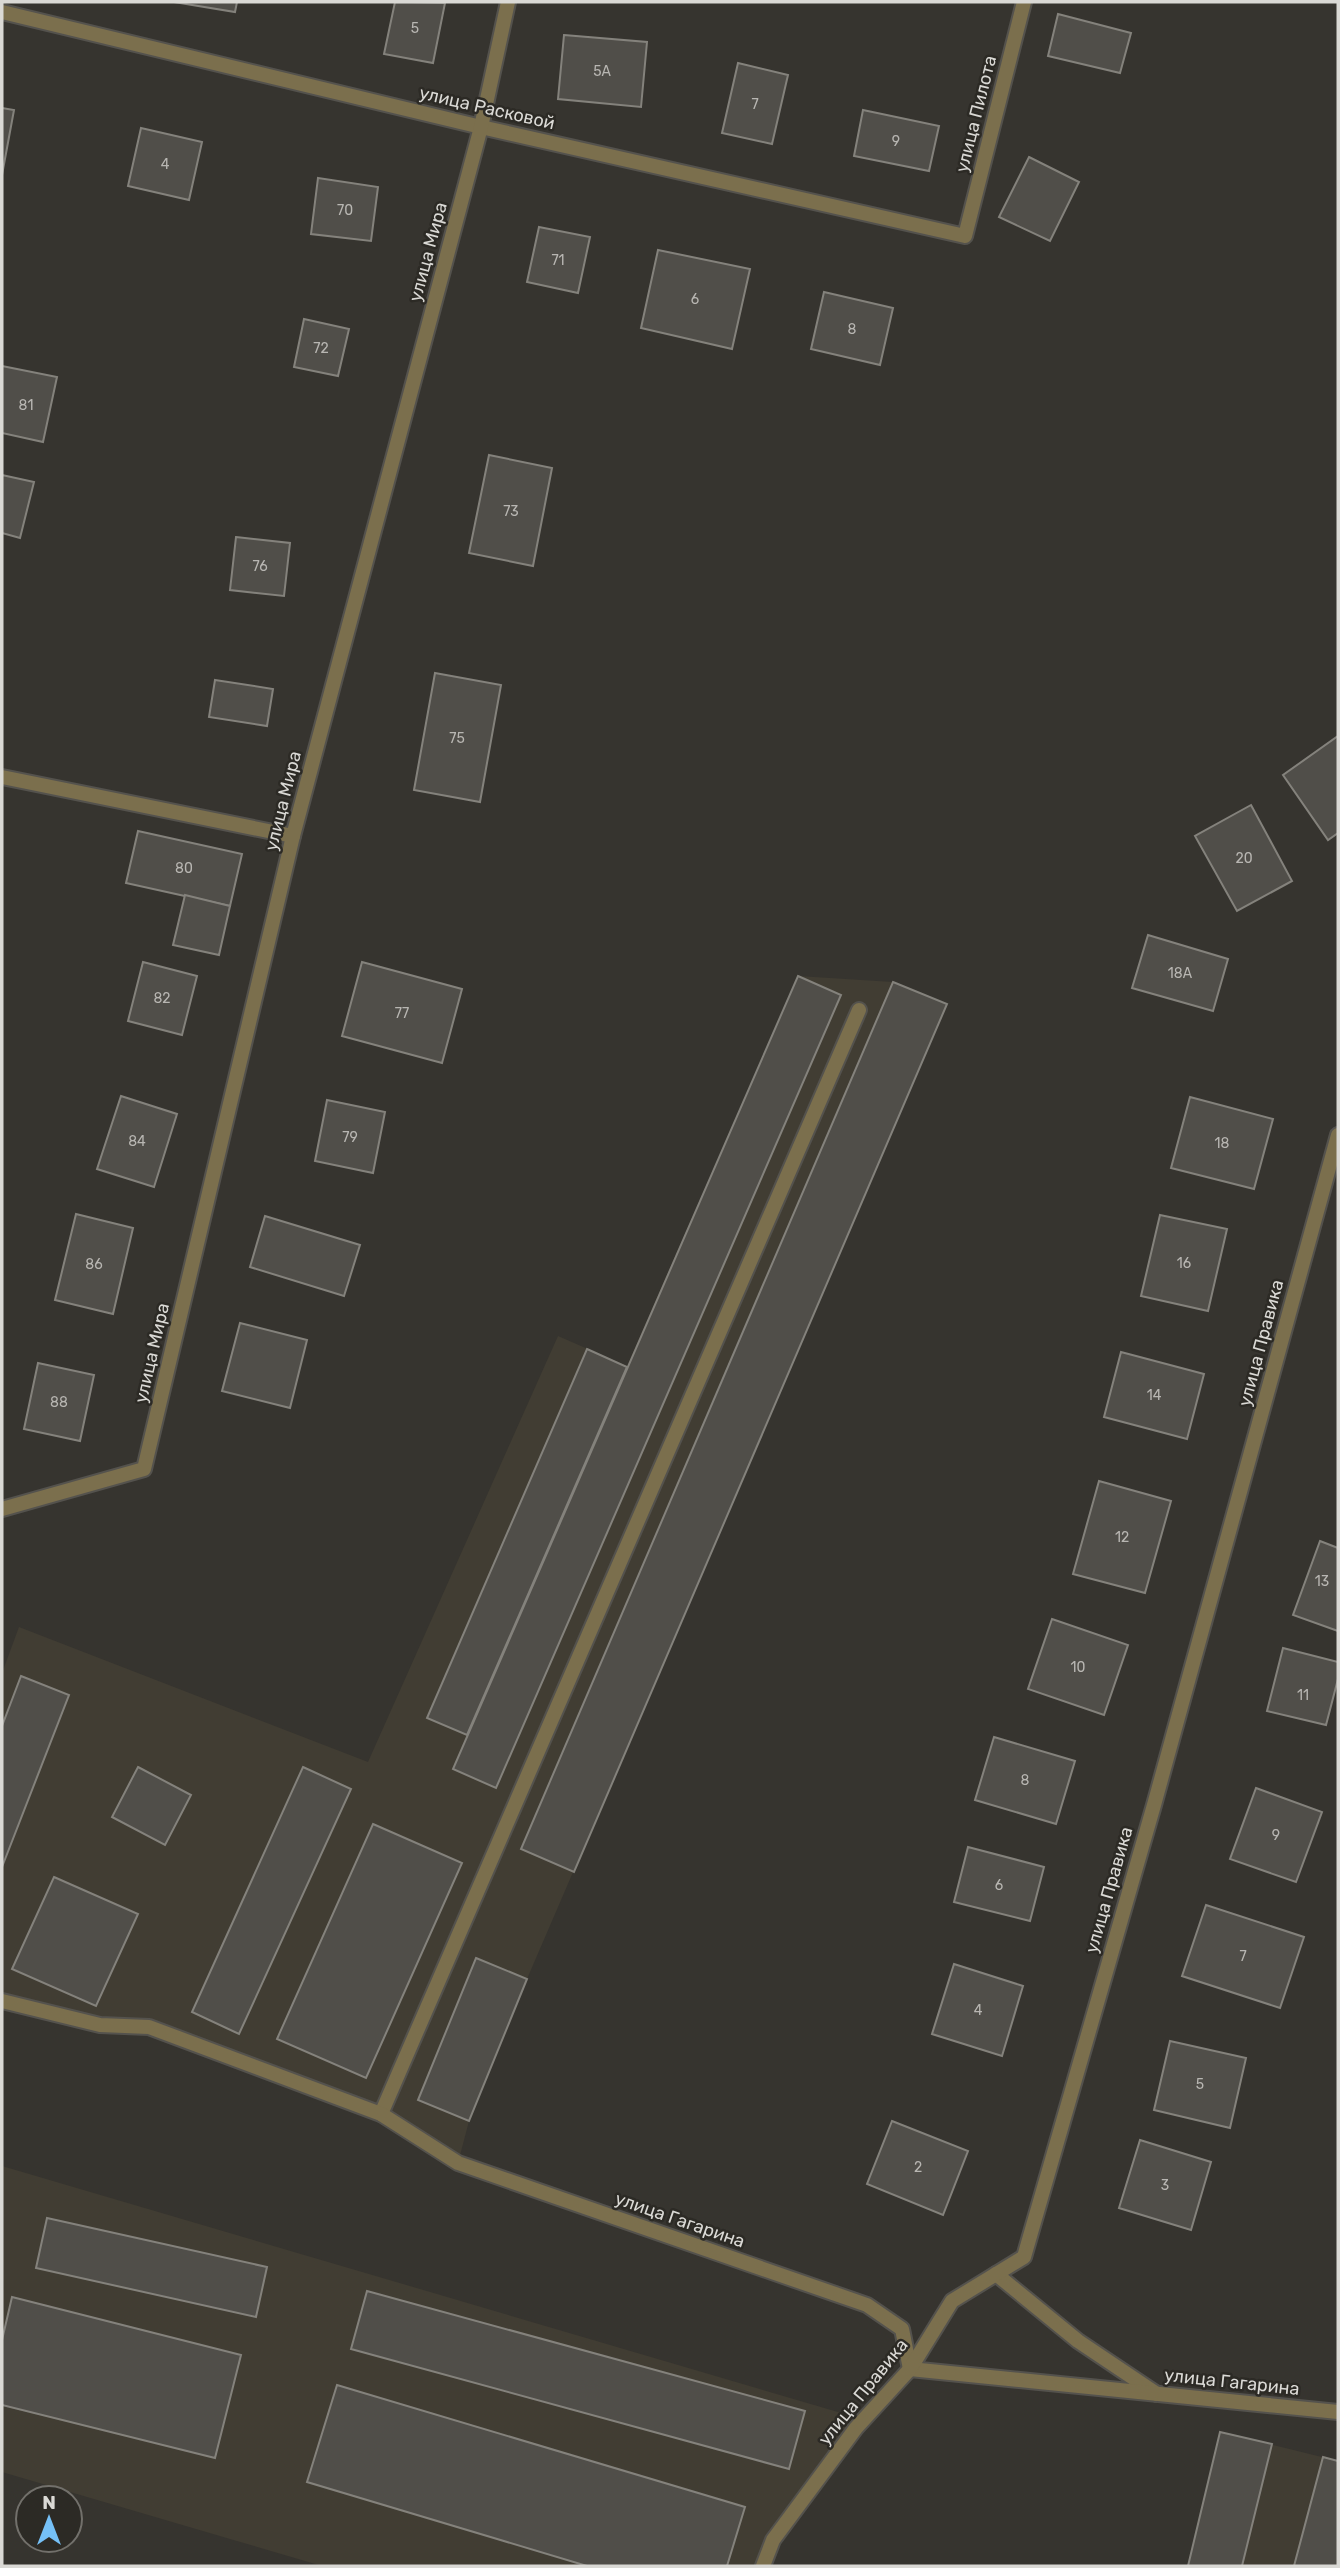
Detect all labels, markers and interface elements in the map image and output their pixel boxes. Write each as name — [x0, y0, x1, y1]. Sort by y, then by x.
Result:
house number: 5 — [411, 20, 419, 37]
street label: улица Пилота — [951, 53, 1001, 175]
house number: 5А — [593, 63, 611, 80]
street label: улица Расковой — [417, 82, 557, 134]
house number: 7 — [751, 96, 759, 113]
house number: 9 — [892, 133, 900, 150]
house number: 4 — [161, 156, 170, 173]
street label: улица Мира — [404, 200, 452, 304]
house number: 70 — [337, 202, 353, 219]
house number: 71 — [551, 252, 565, 269]
house number: 6 — [691, 291, 699, 308]
house number: 8 — [848, 321, 857, 338]
house number: 72 — [313, 340, 329, 357]
house number: 81 — [19, 397, 33, 414]
house number: 73 — [503, 503, 519, 520]
house number: 76 — [252, 558, 268, 575]
house number: 75 — [449, 730, 465, 747]
street label: улица Мира — [260, 749, 306, 853]
house number: 20 — [1235, 850, 1253, 867]
house number: 80 — [175, 860, 193, 877]
house number: 18А — [1168, 965, 1193, 982]
house number: 82 — [153, 990, 171, 1007]
house number: 77 — [395, 1005, 409, 1022]
house number: 79 — [342, 1129, 358, 1146]
house number: 84 — [128, 1133, 146, 1150]
house number: 18 — [1215, 1135, 1230, 1152]
house number: 16 — [1177, 1255, 1191, 1272]
house number: 86 — [85, 1256, 103, 1273]
street label: улица Правика — [1234, 1277, 1288, 1409]
street label: улица Мира — [130, 1301, 174, 1405]
house number: 14 — [1147, 1387, 1162, 1404]
house number: 88 — [50, 1394, 68, 1411]
house number: 12 — [1115, 1529, 1129, 1546]
house number: 13 — [1315, 1573, 1329, 1590]
house number: 10 — [1071, 1659, 1086, 1676]
house number: 11 — [1297, 1687, 1309, 1704]
house number: 8 — [1021, 1772, 1030, 1789]
street label: улица Правика — [1080, 1824, 1138, 1956]
house number: 9 — [1272, 1827, 1280, 1844]
house number: 6 — [995, 1877, 1003, 1894]
house number: 7 — [1239, 1948, 1247, 1965]
house number: 4 — [974, 2002, 983, 2019]
house number: 5 — [1196, 2076, 1204, 2093]
house number: 2 — [914, 2159, 922, 2176]
house number: 3 — [1161, 2177, 1169, 2194]
street label: улица Гагарина — [612, 2187, 748, 2253]
street label: улица Правика — [813, 2334, 913, 2450]
street label: улица Гагарина — [1163, 2364, 1301, 2400]
north arrow — [14, 2484, 84, 2554]
text: N — [42, 2491, 56, 2514]

